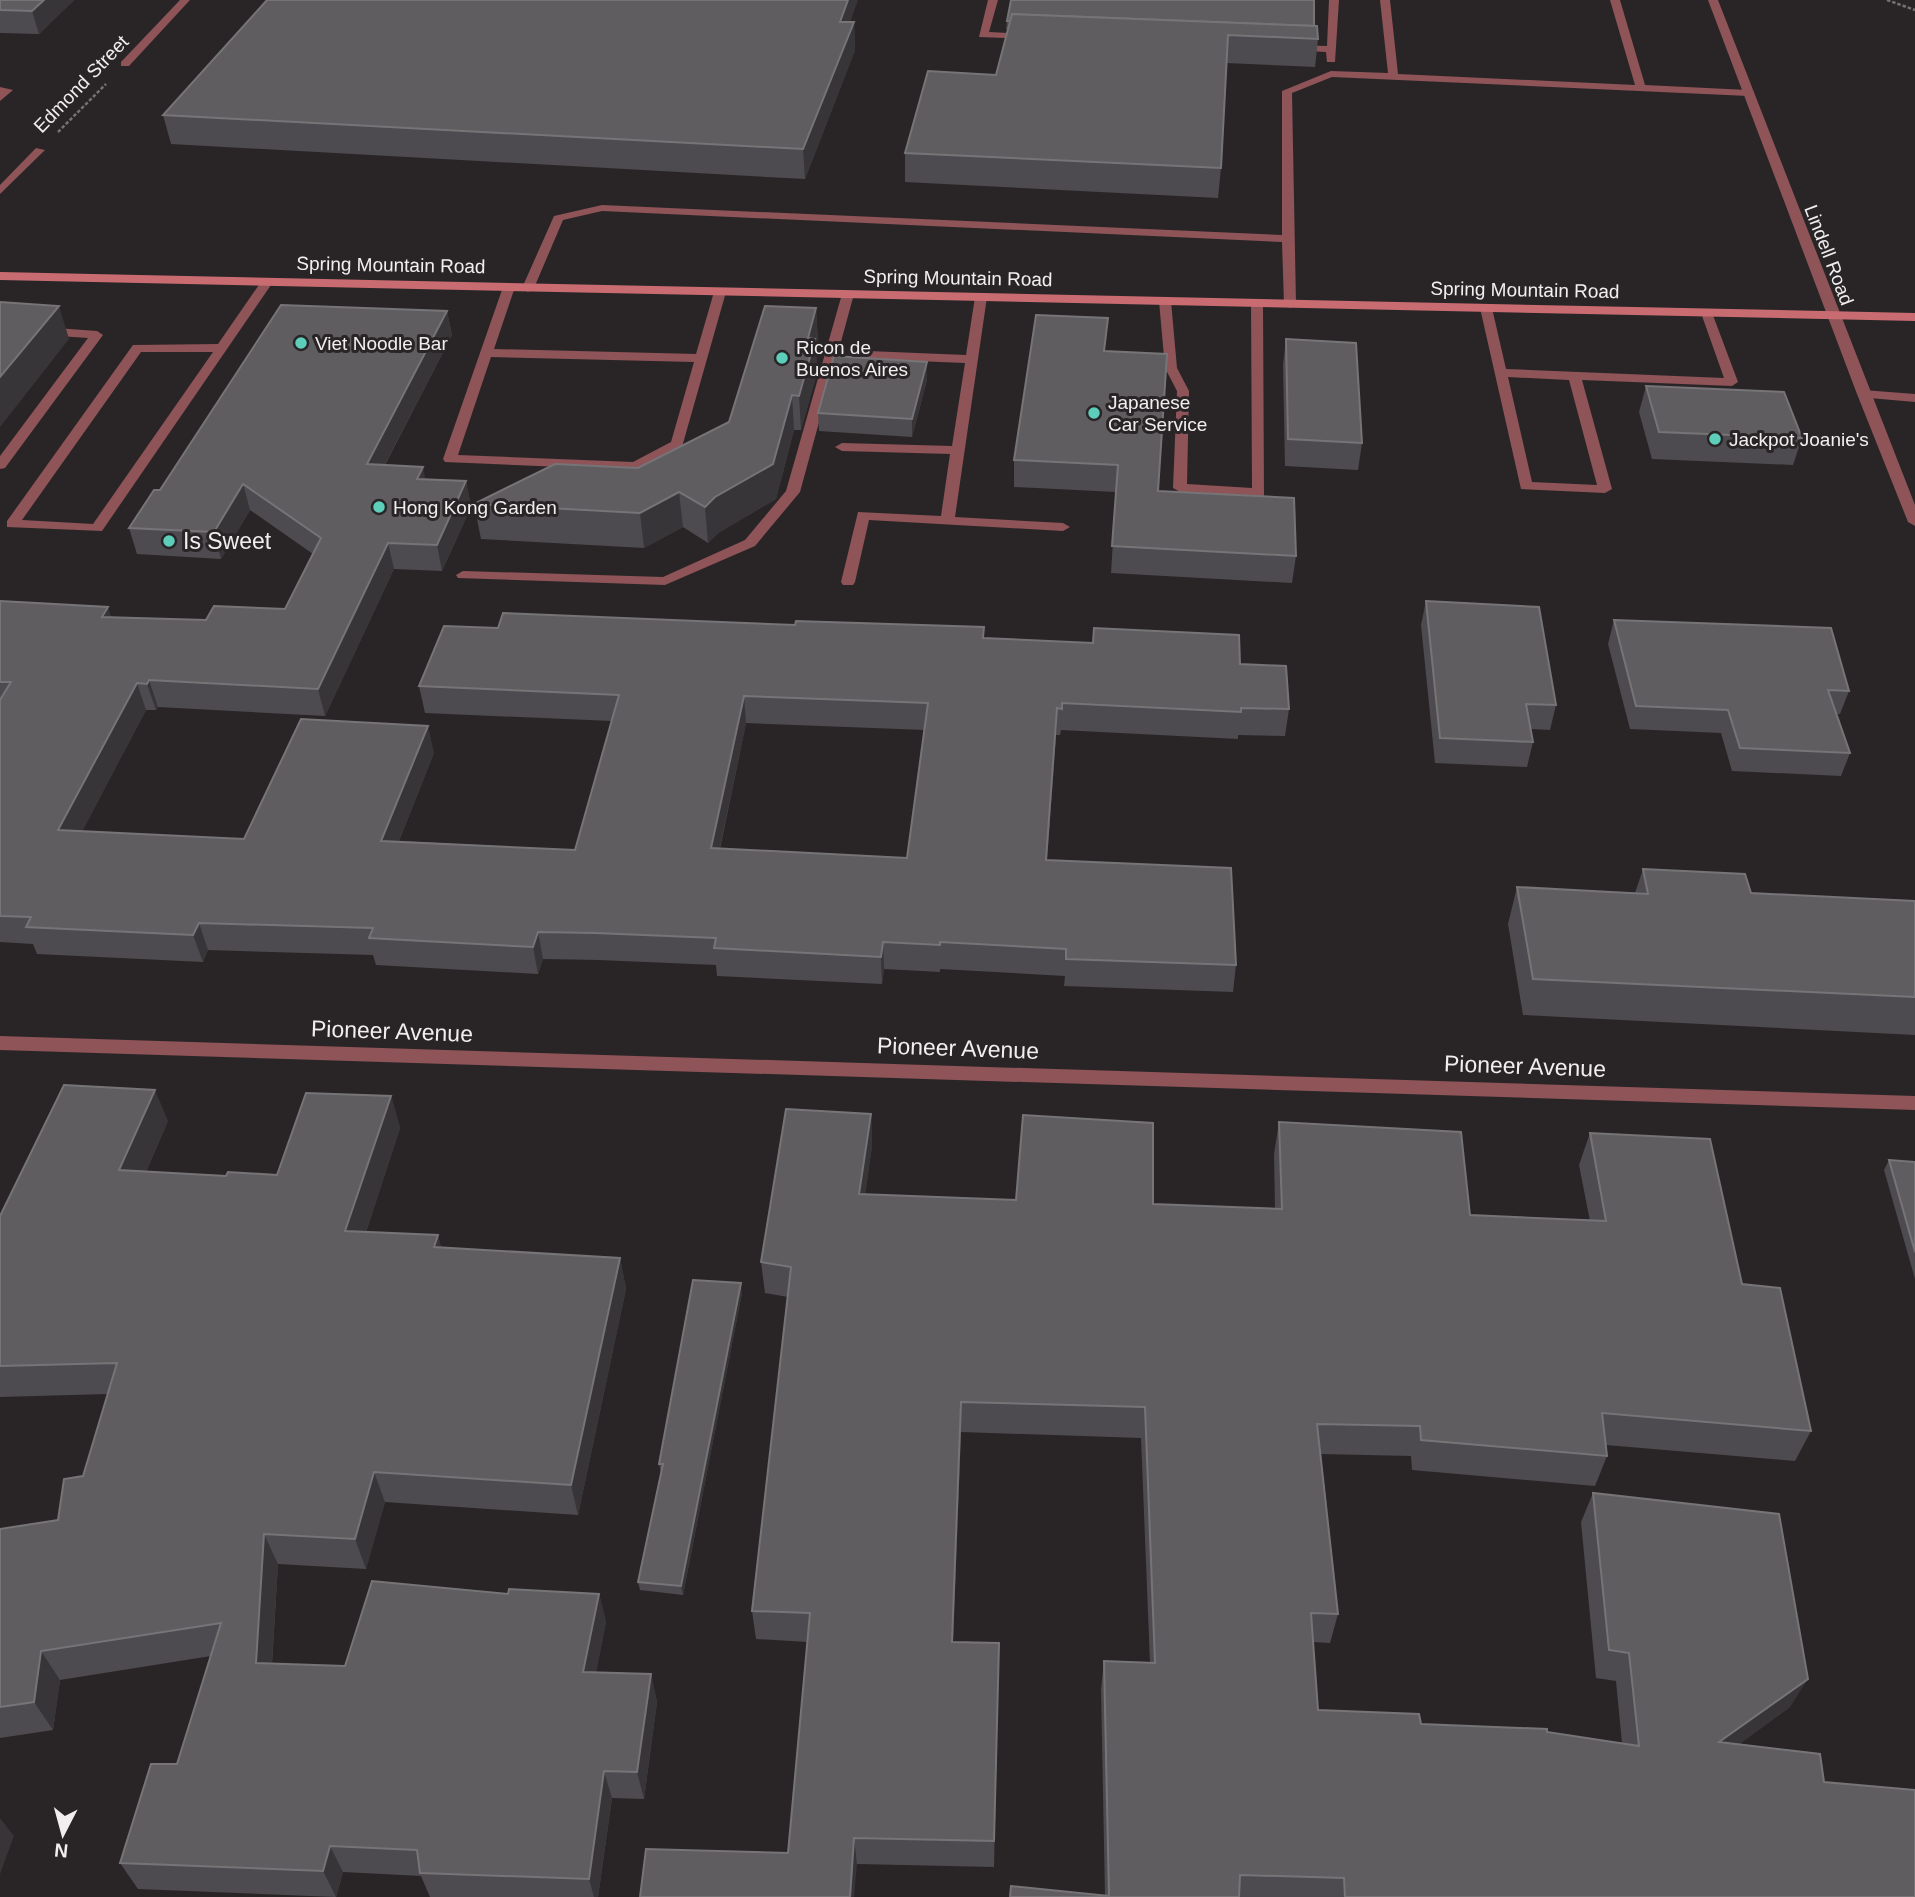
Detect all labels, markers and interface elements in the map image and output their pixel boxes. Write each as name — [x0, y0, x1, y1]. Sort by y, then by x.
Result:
street label: Edmond Street — [29, 31, 133, 137]
street label: Lindell Road — [1800, 202, 1858, 308]
street label: Spring Mountain Road — [296, 253, 486, 277]
street label: Spring Mountain Road — [863, 266, 1053, 290]
street label: Spring Mountain Road — [1430, 278, 1620, 302]
place label: Viet Noodle Bar — [315, 333, 448, 354]
marker: Viet Noodle Bar — [293, 335, 309, 351]
place label: Ricon de Buenos Aires — [796, 337, 908, 380]
marker: Ricon de Buenos Aires — [774, 350, 790, 366]
place label: Japanese Car Service — [1108, 392, 1207, 435]
marker: Japanese Car Service — [1086, 405, 1102, 421]
place label: Jackpot Joanie's — [1729, 429, 1869, 450]
marker: Jackpot Joanie's — [1707, 431, 1723, 447]
place label: Hong Kong Garden — [393, 497, 557, 518]
marker: Hong Kong Garden — [371, 499, 387, 515]
place label: Is Sweet — [183, 528, 272, 554]
marker: Is Sweet — [161, 533, 177, 549]
street label: Pioneer Avenue — [311, 1015, 473, 1047]
street label: Pioneer Avenue — [877, 1032, 1039, 1064]
street label: Pioneer Avenue — [1444, 1050, 1606, 1082]
north arrow — [28, 1799, 98, 1869]
text: N — [53, 1839, 69, 1862]

